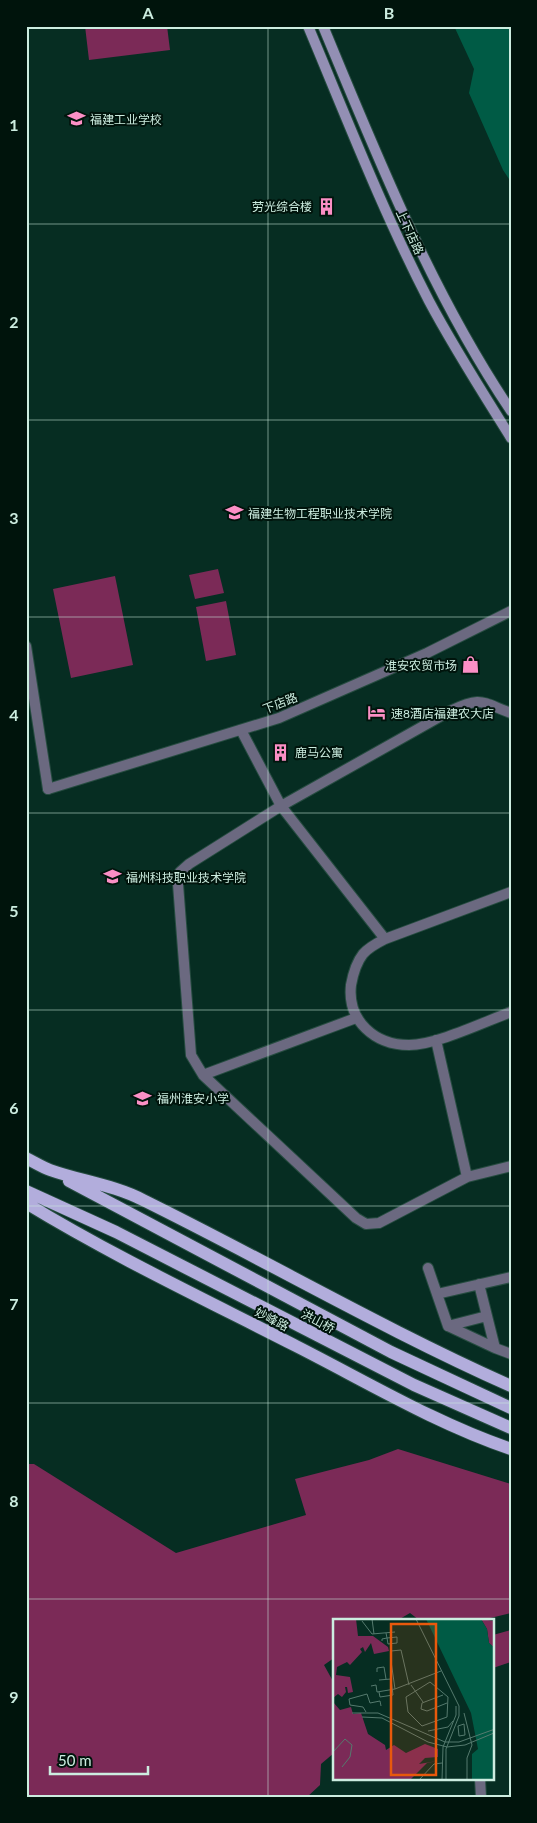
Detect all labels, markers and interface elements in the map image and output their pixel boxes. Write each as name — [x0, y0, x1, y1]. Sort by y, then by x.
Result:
text: A — [141, 3, 154, 22]
text: B — [384, 3, 394, 22]
school or university icon: 福建工业学校 — [66, 109, 86, 129]
place label: 福建工业学校 — [90, 112, 162, 127]
text: 1 — [9, 115, 19, 134]
building icon: 劳光综合楼 — [316, 196, 336, 216]
place label: 劳光综合楼 — [252, 199, 312, 214]
street label: 上下店路 — [393, 207, 427, 257]
text: 2 — [9, 312, 19, 331]
school or university icon: 福建生物工程职业技术学院 — [224, 503, 244, 523]
place label: 福建生物工程职业技术学院 — [248, 506, 392, 521]
text: 3 — [9, 508, 19, 527]
shop icon: 淮安农贸市场 — [461, 655, 481, 675]
place label: 淮安农贸市场 — [385, 658, 457, 673]
street label: 下店路 — [261, 690, 299, 716]
hotel icon: 速8酒店福建农大店 — [367, 703, 387, 723]
text: 4 — [9, 705, 19, 724]
place label: 速8酒店福建农大店 — [391, 706, 494, 721]
building icon: 鹿马公寓 — [271, 742, 291, 762]
place label: 鹿马公寓 — [295, 745, 343, 760]
school or university icon: 福州科技职业技术学院 — [102, 867, 122, 887]
place label: 福州科技职业技术学院 — [126, 870, 246, 885]
text: 5 — [9, 901, 19, 920]
school or university icon: 福州淮安小学 — [133, 1088, 153, 1108]
place label: 福州淮安小学 — [157, 1091, 229, 1106]
text: 6 — [9, 1098, 19, 1117]
text: 7 — [9, 1294, 19, 1313]
street label: 妙峰路 — [253, 1304, 291, 1334]
street label: 洪山桥 — [299, 1306, 337, 1336]
text: 8 — [9, 1491, 19, 1510]
inset map — [333, 1619, 494, 1780]
text: 9 — [9, 1687, 19, 1706]
scale bar — [50, 1743, 148, 1775]
text: 50 m — [58, 1751, 92, 1769]

